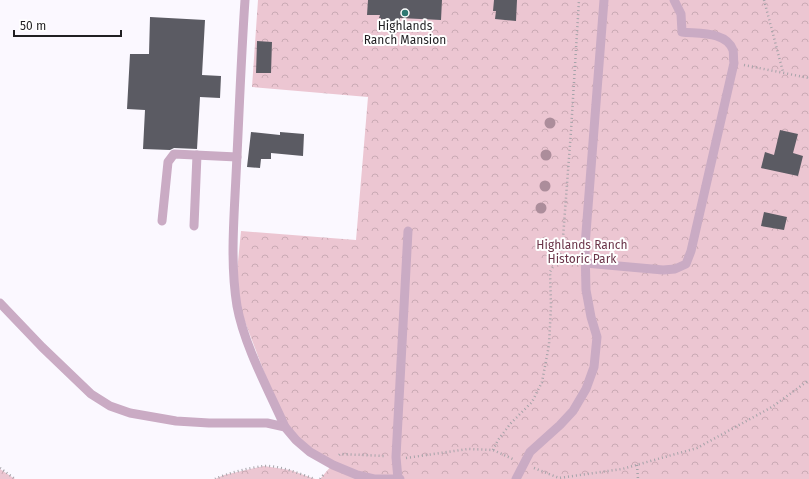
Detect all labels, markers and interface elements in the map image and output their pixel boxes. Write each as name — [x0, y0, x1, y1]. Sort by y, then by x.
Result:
marker: Highlands Ranch Mansion — [400, 8, 410, 18]
scale bar — [14, 12, 121, 38]
text: 50 m — [20, 19, 46, 33]
place label: Highlands Ranch Mansion — [364, 19, 446, 47]
park label: Highlands Ranch Historic Park — [536, 238, 628, 266]

